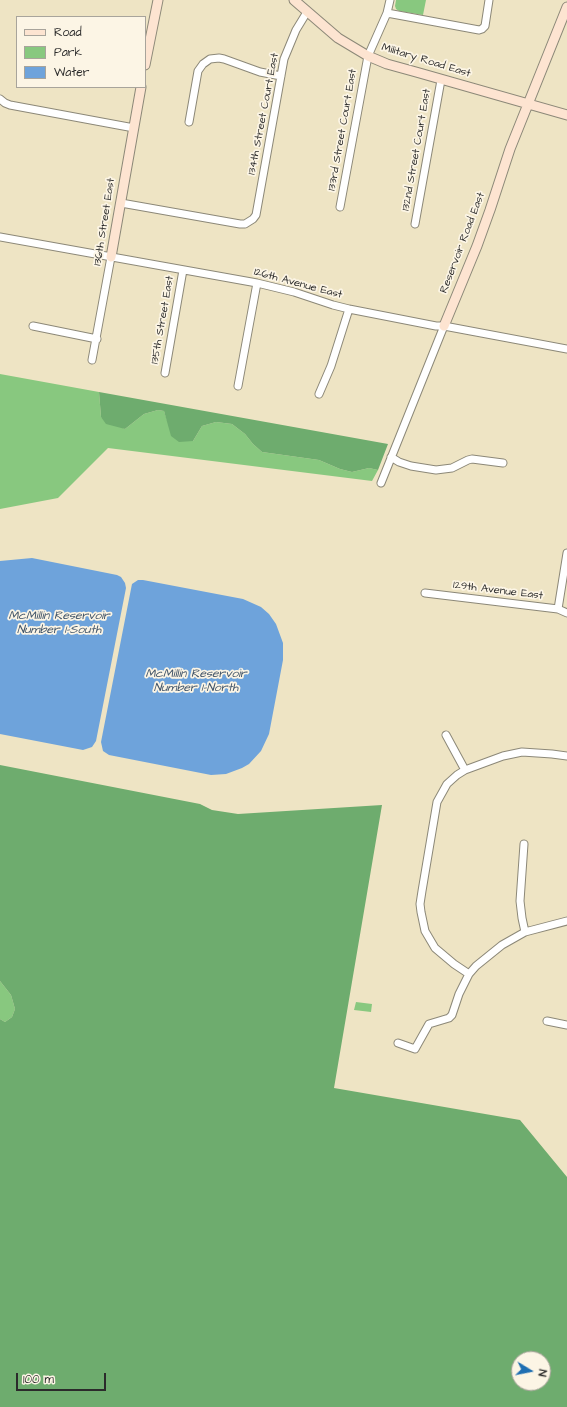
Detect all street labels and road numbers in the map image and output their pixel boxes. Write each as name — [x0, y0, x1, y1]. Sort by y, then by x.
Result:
street label: Military Road East — [380, 41, 472, 81]
street label: 134th Street Court East — [246, 52, 282, 176]
street label: 133rd Street Court East — [326, 68, 360, 192]
street label: 132nd Street Court East — [400, 88, 434, 212]
street label: 136th Street East — [92, 177, 118, 267]
street label: Reservoir Road East — [438, 191, 488, 295]
street label: 126th Avenue East — [252, 266, 344, 302]
street label: 135th Street East — [149, 275, 177, 365]
street label: 129th Avenue East — [452, 579, 544, 603]

